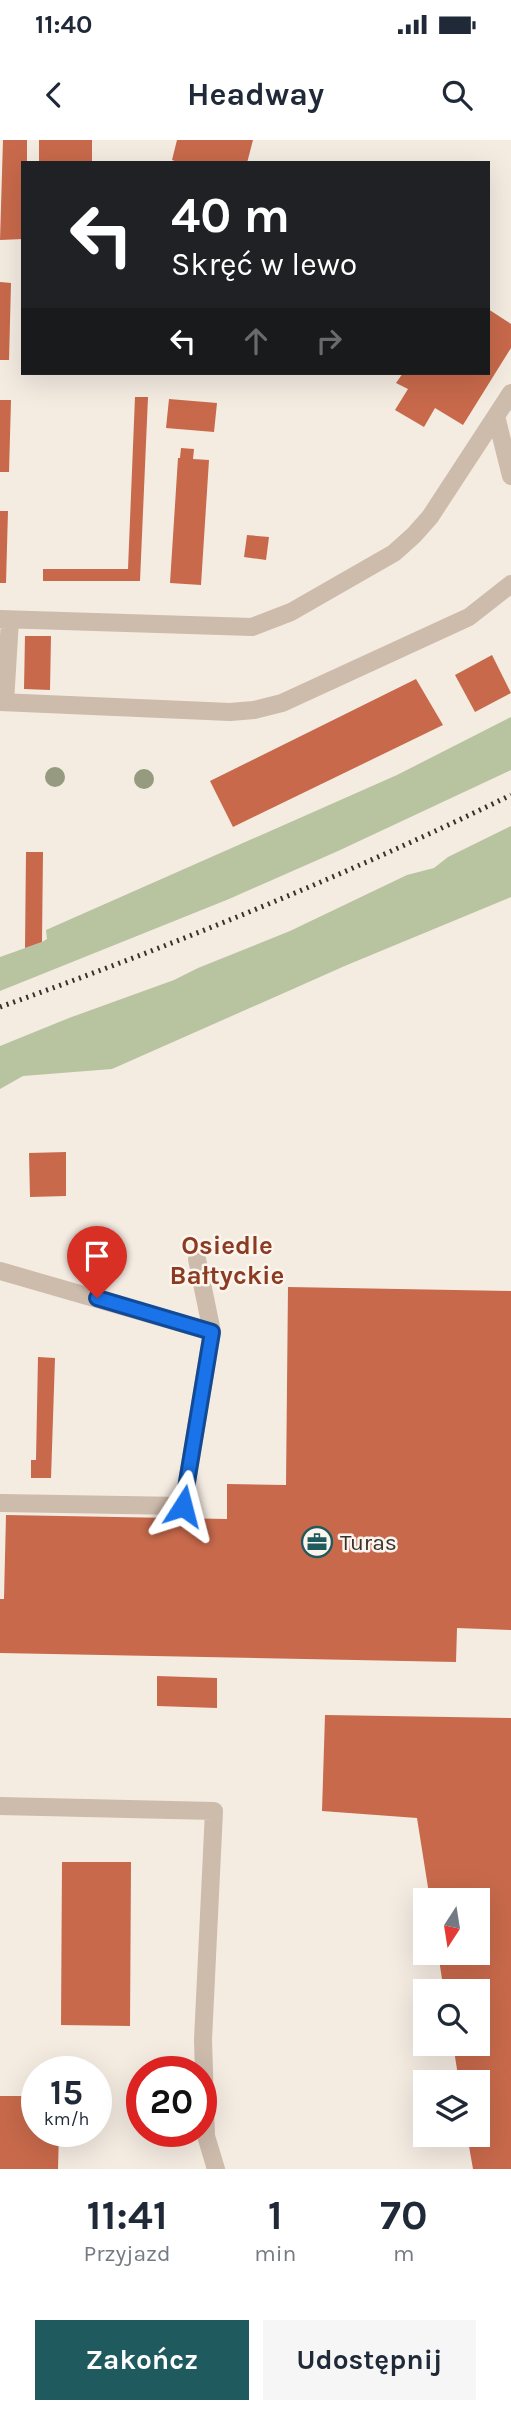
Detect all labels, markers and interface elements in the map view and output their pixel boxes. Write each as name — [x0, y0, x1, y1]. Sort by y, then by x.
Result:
text: 11:40 — [35, 9, 92, 40]
icon: back — [35, 76, 73, 114]
text: Headway — [187, 76, 324, 113]
icon: search — [438, 76, 476, 114]
text: 40 m — [171, 187, 290, 244]
icon: left — [56, 189, 147, 280]
text: Skręć w lewo — [171, 246, 357, 283]
icon: left — [164, 322, 202, 360]
icon: ahead — [237, 322, 275, 360]
icon: right — [310, 322, 348, 360]
pin — [67, 1226, 127, 1298]
district label: Osiedle Bałtyckie — [170, 1230, 284, 1291]
icon: arrive — [78, 1237, 116, 1275]
position arrow — [146, 1469, 220, 1543]
office icon: Turas — [300, 1525, 334, 1559]
place label: Turas — [340, 1529, 397, 1556]
north arrow — [413, 1888, 490, 1965]
map controls — [413, 1888, 490, 2147]
button: search — [413, 1979, 490, 2056]
speed limit sign: 20 — [126, 2056, 217, 2147]
button: layers — [413, 2070, 490, 2147]
text: 15 — [50, 2072, 83, 2113]
text: km/h — [44, 2108, 89, 2130]
text: 11:41 — [86, 2190, 168, 2240]
text: 1 — [268, 2190, 283, 2240]
text: 70 — [380, 2190, 427, 2240]
text: Przyjazd — [84, 2240, 171, 2267]
text: min — [254, 2240, 296, 2267]
text: m — [393, 2240, 414, 2267]
button: Zakończ — [35, 2320, 249, 2400]
button: Udostępnij — [263, 2320, 476, 2400]

